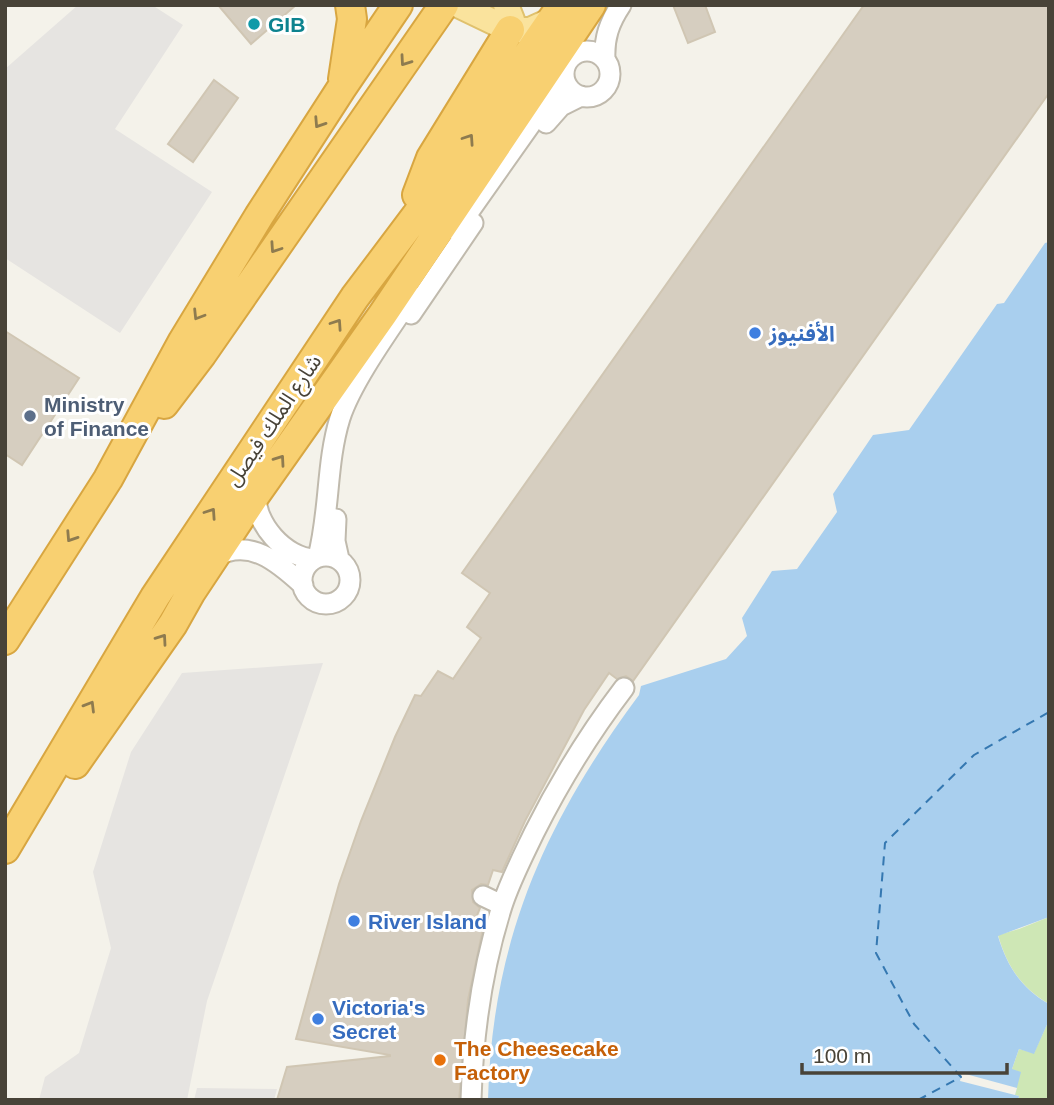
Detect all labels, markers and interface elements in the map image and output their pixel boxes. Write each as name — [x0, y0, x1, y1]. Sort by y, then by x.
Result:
place label: GIB — [268, 13, 305, 36]
marker: GIB — [246, 16, 262, 32]
one-way arrow — [401, 53, 413, 66]
one-way arrow — [315, 115, 328, 128]
one-way arrow — [461, 134, 473, 147]
one-way arrow — [271, 240, 283, 253]
one-way arrow — [194, 308, 207, 321]
one-way arrow — [329, 319, 341, 332]
place label: الأفنيوز — [768, 321, 835, 346]
marker: الأفنيوز — [747, 325, 763, 341]
street label: شارع الملك فيصل — [221, 350, 329, 492]
place label: Ministry of Finance — [44, 393, 149, 440]
marker: Ministry of Finance — [22, 408, 38, 424]
one-way arrow — [272, 455, 285, 468]
one-way arrow — [203, 508, 216, 521]
one-way arrow — [66, 529, 79, 542]
one-way arrow — [154, 634, 166, 647]
one-way arrow — [82, 701, 95, 714]
place label: River Island — [368, 910, 487, 933]
marker: River Island — [346, 913, 362, 929]
place label: Victoria's Secret — [332, 996, 425, 1043]
marker: Victoria's Secret — [310, 1011, 326, 1027]
scale bar — [802, 1032, 1007, 1076]
place label: The Cheesecake Factory — [454, 1037, 619, 1084]
text: 100 m — [813, 1044, 871, 1067]
marker: The Cheesecake Factory — [432, 1052, 448, 1068]

